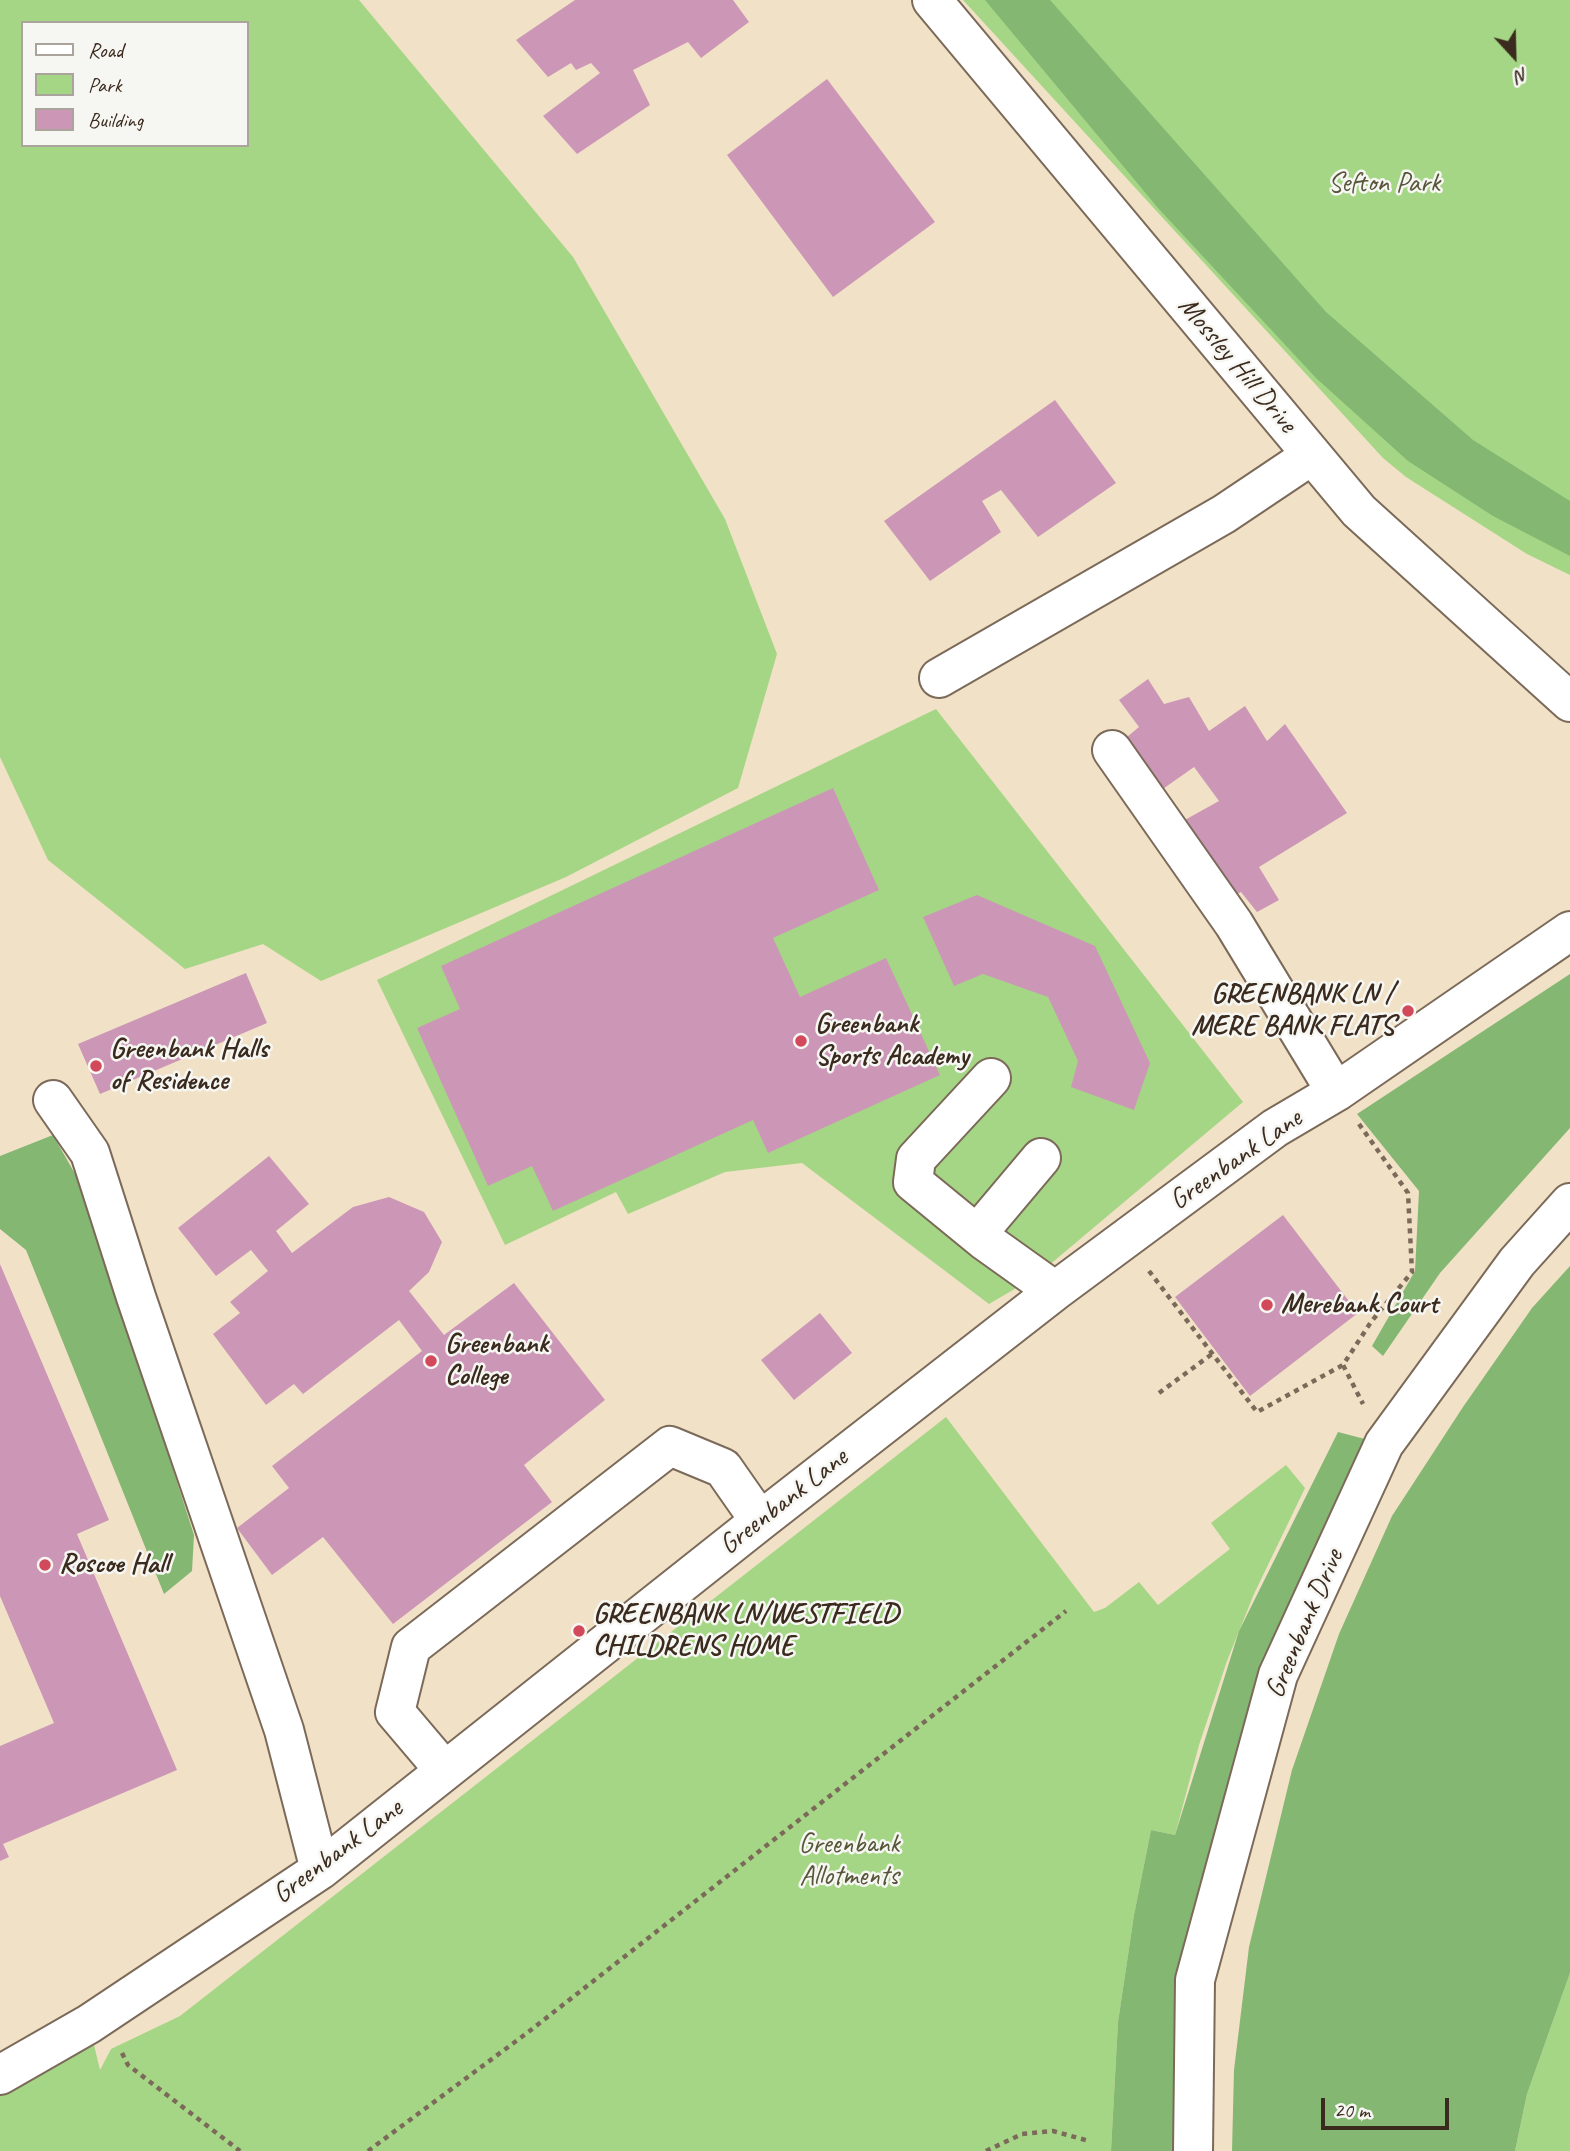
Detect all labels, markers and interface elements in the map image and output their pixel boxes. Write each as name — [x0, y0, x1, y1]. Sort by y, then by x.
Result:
legend — [21, 21, 248, 147]
north arrow — [1479, 21, 1549, 91]
text: Road — [88, 37, 123, 63]
text: N — [1512, 62, 1532, 89]
text: Park — [88, 72, 121, 98]
text: Building — [88, 107, 143, 133]
park label: Sefton Park — [1328, 167, 1440, 201]
street label: Mossley Hill Drive — [1170, 290, 1304, 440]
place label: GREENBANK LN / MERE BANK FLATS — [1191, 978, 1394, 1044]
marker: GREENBANK LN / MERE BANK FLATS — [1400, 1003, 1416, 1019]
place label: Greenbank Sports Academy — [815, 1008, 969, 1074]
place label: Greenbank Halls of Residence — [110, 1033, 268, 1099]
marker: Greenbank Sports Academy — [793, 1033, 809, 1049]
marker: Greenbank Halls of Residence — [88, 1058, 104, 1074]
street label: Greenbank Lane — [1163, 1102, 1309, 1218]
place label: Merebank Court — [1281, 1288, 1438, 1322]
marker: Merebank Court — [1259, 1297, 1275, 1313]
place label: Greenbank College — [445, 1328, 548, 1394]
marker: Greenbank College — [423, 1353, 439, 1369]
street label: Greenbank Lane — [713, 1441, 855, 1563]
street label: Greenbank Drive — [1259, 1545, 1351, 1703]
place label: Roscoe Hall — [59, 1548, 169, 1582]
marker: Roscoe Hall — [37, 1557, 53, 1573]
place label: GREENBANK LN/WESTFIELD CHILDRENS HOME — [593, 1598, 898, 1664]
marker: GREENBANK LN/WESTFIELD CHILDRENS HOME — [571, 1623, 587, 1639]
street label: Greenbank Lane — [267, 1792, 409, 1912]
park label: Greenbank Allotments — [799, 1828, 899, 1894]
scale bar — [1325, 2084, 1453, 2128]
text: 20 m — [1334, 2097, 1370, 2123]

